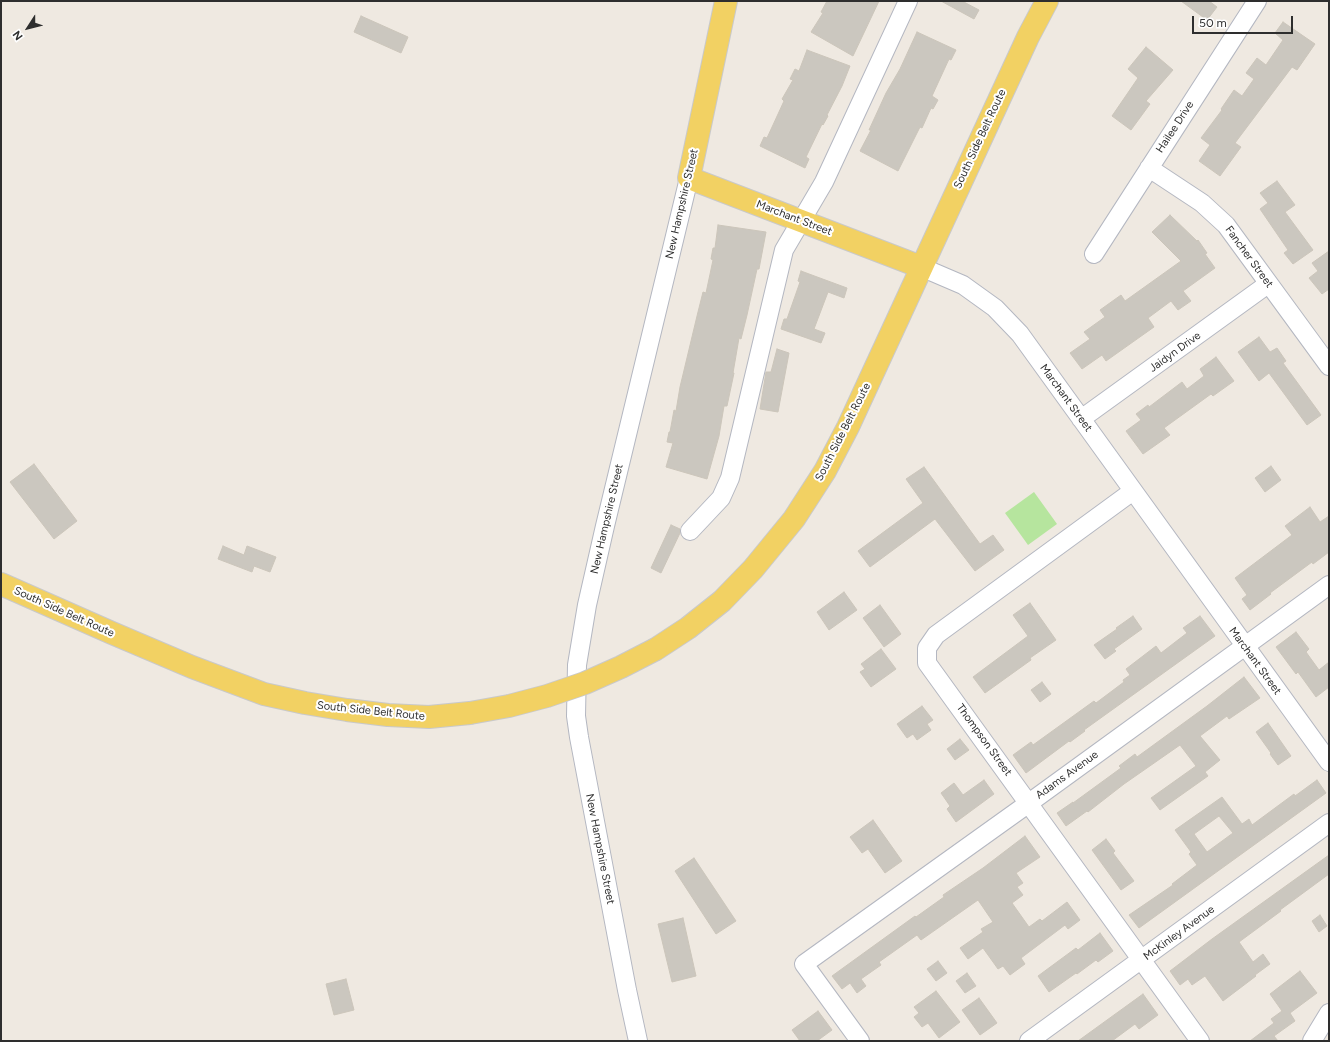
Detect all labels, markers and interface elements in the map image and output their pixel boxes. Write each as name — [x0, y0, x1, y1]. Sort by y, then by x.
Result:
north arrow — [8, 8, 48, 48]
scale bar — [1194, 8, 1295, 34]
text: 50 m — [1199, 16, 1227, 30]
text: N — [10, 28, 26, 43]
street label: South Side Belt Route — [951, 87, 1009, 191]
street label: Hailee Drive — [1153, 99, 1197, 155]
street label: New Hampshire Street — [663, 148, 701, 260]
street label: Marchant Street — [754, 197, 834, 239]
street label: Fancher Street — [1222, 224, 1276, 290]
street label: Jaidyn Drive — [1147, 329, 1203, 375]
street label: Marchant Street — [1037, 362, 1095, 434]
street label: South Side Belt Route — [813, 381, 873, 483]
street label: New Hampshire Street — [588, 463, 626, 575]
street label: South Side Belt Route — [12, 584, 116, 640]
street label: Marchant Street — [1226, 625, 1284, 697]
street label: South Side Belt Route — [316, 699, 426, 723]
street label: Thompson Street — [953, 701, 1015, 779]
street label: Adams Avenue — [1033, 748, 1101, 802]
street label: New Hampshire Street — [583, 793, 617, 905]
street label: McKinley Avenue — [1141, 903, 1217, 963]

